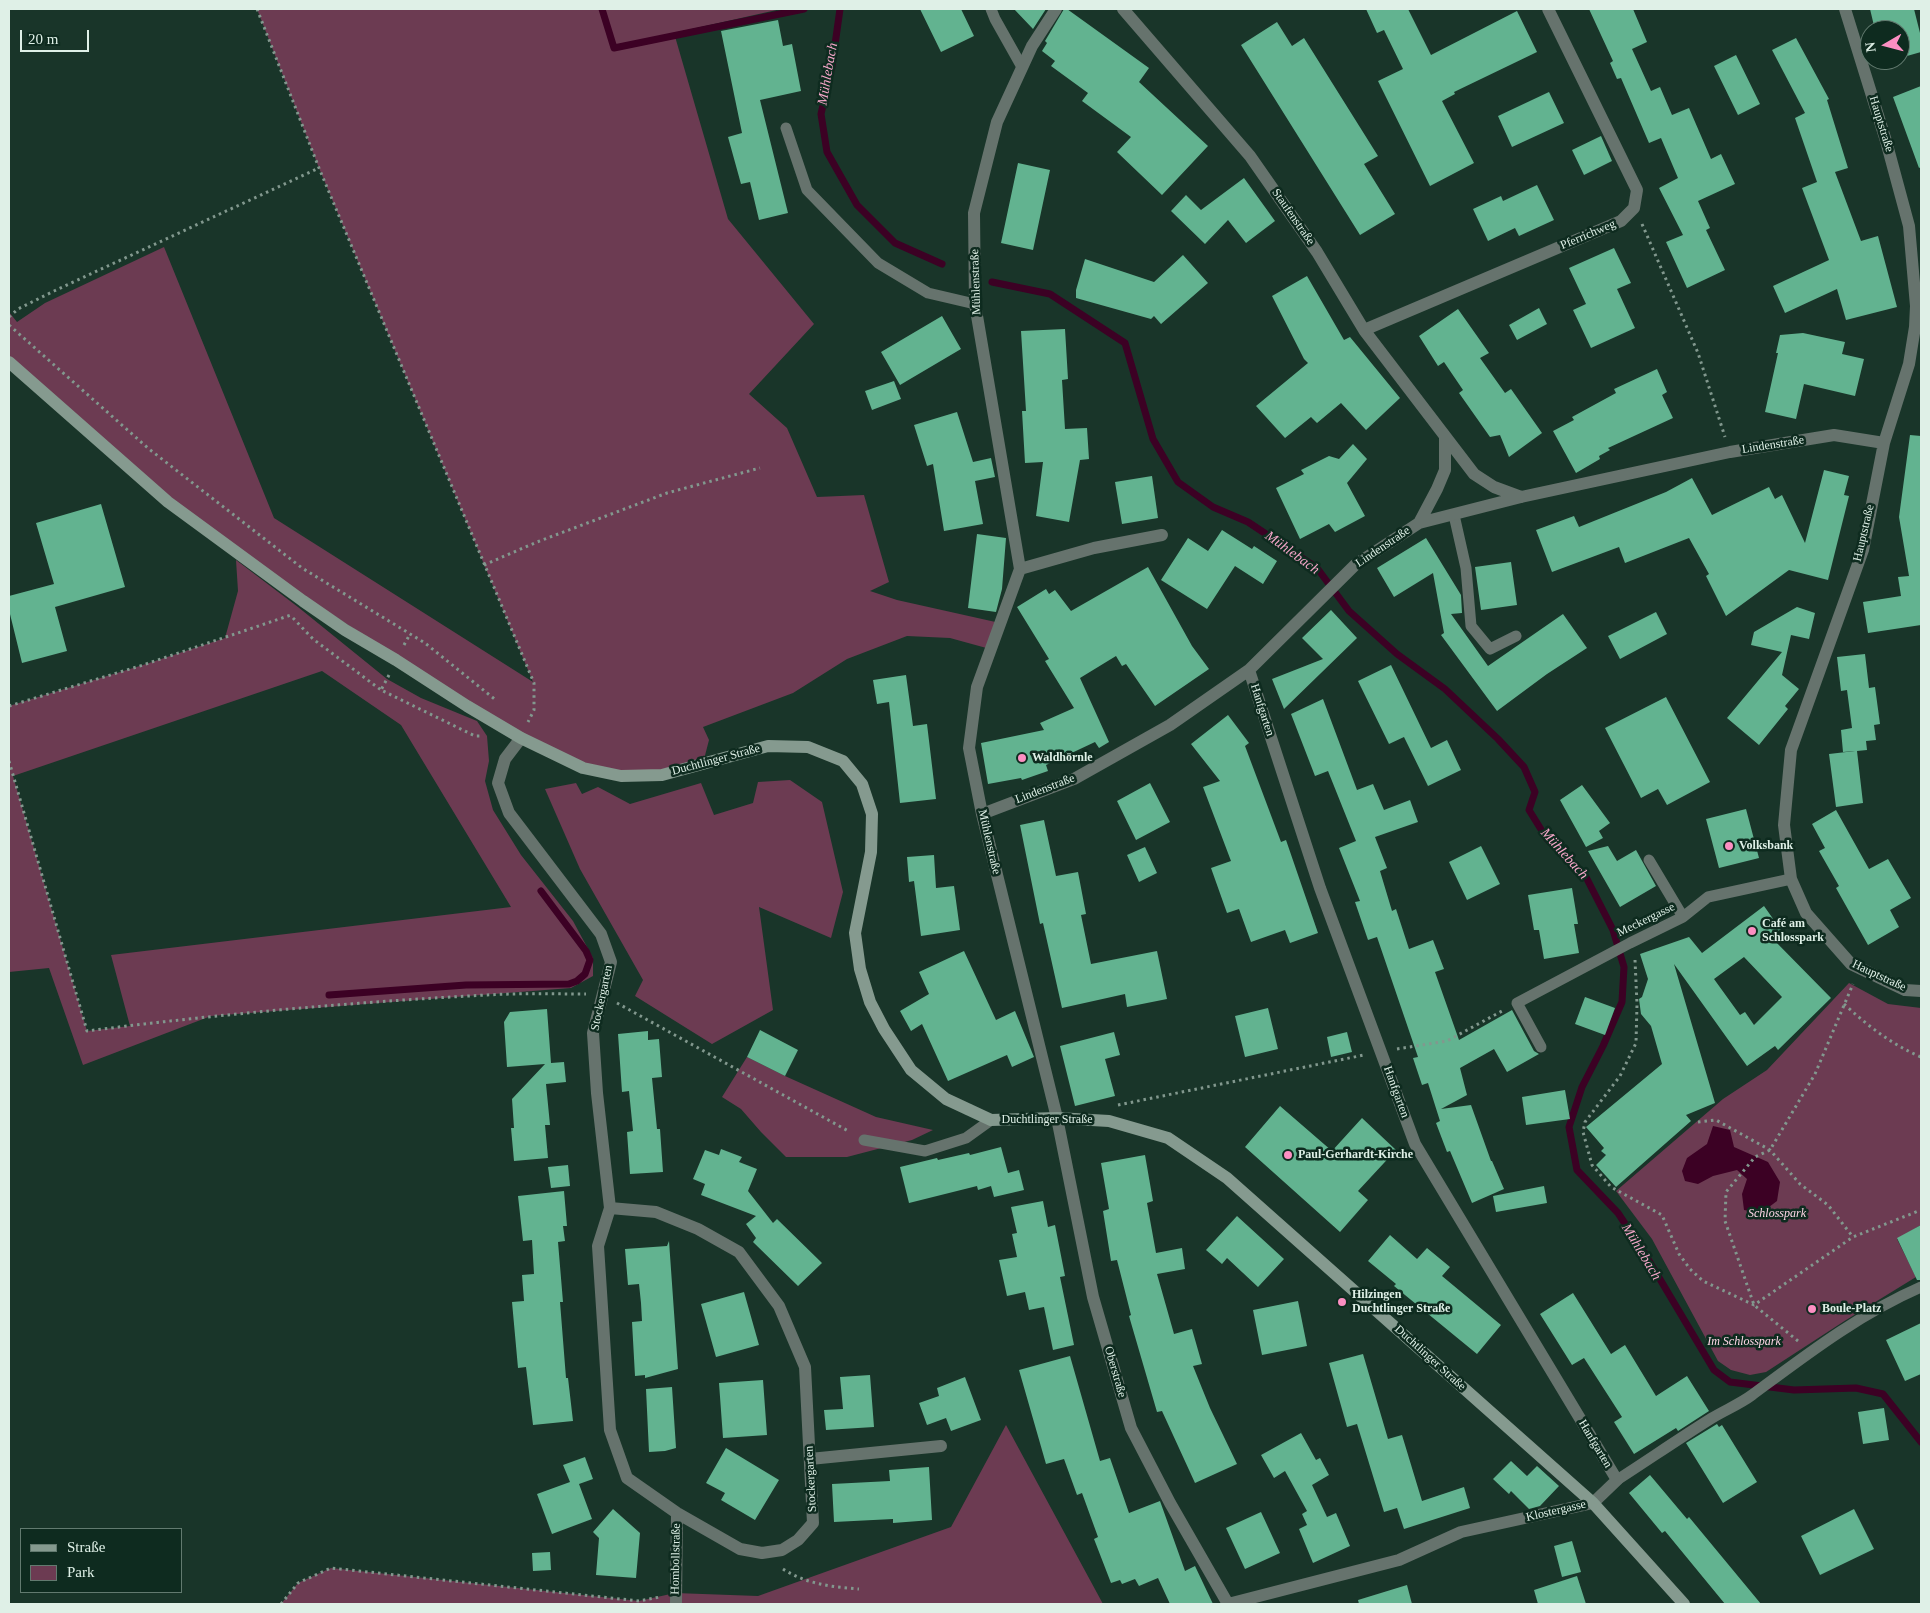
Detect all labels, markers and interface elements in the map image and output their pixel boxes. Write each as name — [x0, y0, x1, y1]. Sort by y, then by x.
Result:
scale bar — [22, 20, 91, 52]
north arrow — [1860, 20, 1910, 70]
text: 20 m — [28, 31, 58, 47]
text: N — [1863, 41, 1879, 53]
water label: Mühlebach — [814, 42, 842, 106]
street label: Hauptstraße — [1866, 94, 1896, 154]
street label: Staufenstraße — [1268, 186, 1318, 248]
street label: Pferrichweg — [1558, 217, 1618, 253]
street label: Mühlenstraße — [968, 249, 984, 315]
street label: Lindenstraße — [1741, 433, 1805, 457]
street label: Hauptstraße — [1850, 503, 1878, 563]
street label: Lindenstraße — [1353, 524, 1413, 570]
water label: Mühlebach — [1262, 528, 1322, 578]
street label: Hanfgarten — [1247, 682, 1277, 738]
street label: Duchtlinger Straße — [670, 741, 762, 779]
place label: Waldhörnle — [1032, 751, 1093, 765]
marker: Waldhörnle — [1016, 752, 1028, 764]
street label: Lindenstraße — [1013, 771, 1077, 807]
street label: Mühlenstraße — [975, 808, 1003, 876]
water label: Mühlebach — [1537, 825, 1591, 883]
place label: Volksbank — [1739, 839, 1793, 853]
marker: Volksbank — [1723, 840, 1735, 852]
street label: Meckergasse — [1615, 900, 1677, 940]
place label: Café am Schlosspark — [1762, 917, 1824, 945]
marker: Café am Schlosspark — [1746, 925, 1758, 937]
street label: Hauptstraße — [1850, 957, 1908, 995]
street label: Stockergarten — [588, 964, 616, 1032]
street label: Hanfgarten — [1380, 1064, 1412, 1120]
street label: Duchtlinger Straße — [1002, 1113, 1092, 1127]
place label: Paul-Gerhardt-Kirche — [1298, 1148, 1413, 1162]
marker: Paul-Gerhardt-Kirche — [1282, 1149, 1294, 1161]
park label: Schlosspark — [1748, 1207, 1806, 1221]
water label: Mühlebach — [1618, 1221, 1664, 1283]
place label: Hilzingen Duchtlinger Straße — [1352, 1288, 1450, 1316]
marker: Hilzingen Duchtlinger Straße — [1336, 1296, 1348, 1308]
place label: Boule-Platz — [1822, 1302, 1881, 1316]
marker: Boule-Platz — [1806, 1303, 1818, 1315]
street label: Duchtlinger Straße — [1391, 1322, 1469, 1394]
park label: Im Schlosspark — [1707, 1335, 1781, 1349]
street label: Oberstraße — [1101, 1345, 1129, 1399]
street label: Hanfgarten — [1575, 1417, 1615, 1471]
street label: Stockergarten — [802, 1445, 820, 1513]
street label: Klostergasse — [1525, 1497, 1587, 1525]
street label: Hombollstraße — [668, 1523, 684, 1595]
legend — [20, 1528, 182, 1593]
text: Straße — [67, 1539, 105, 1555]
text: Park — [67, 1564, 95, 1580]

